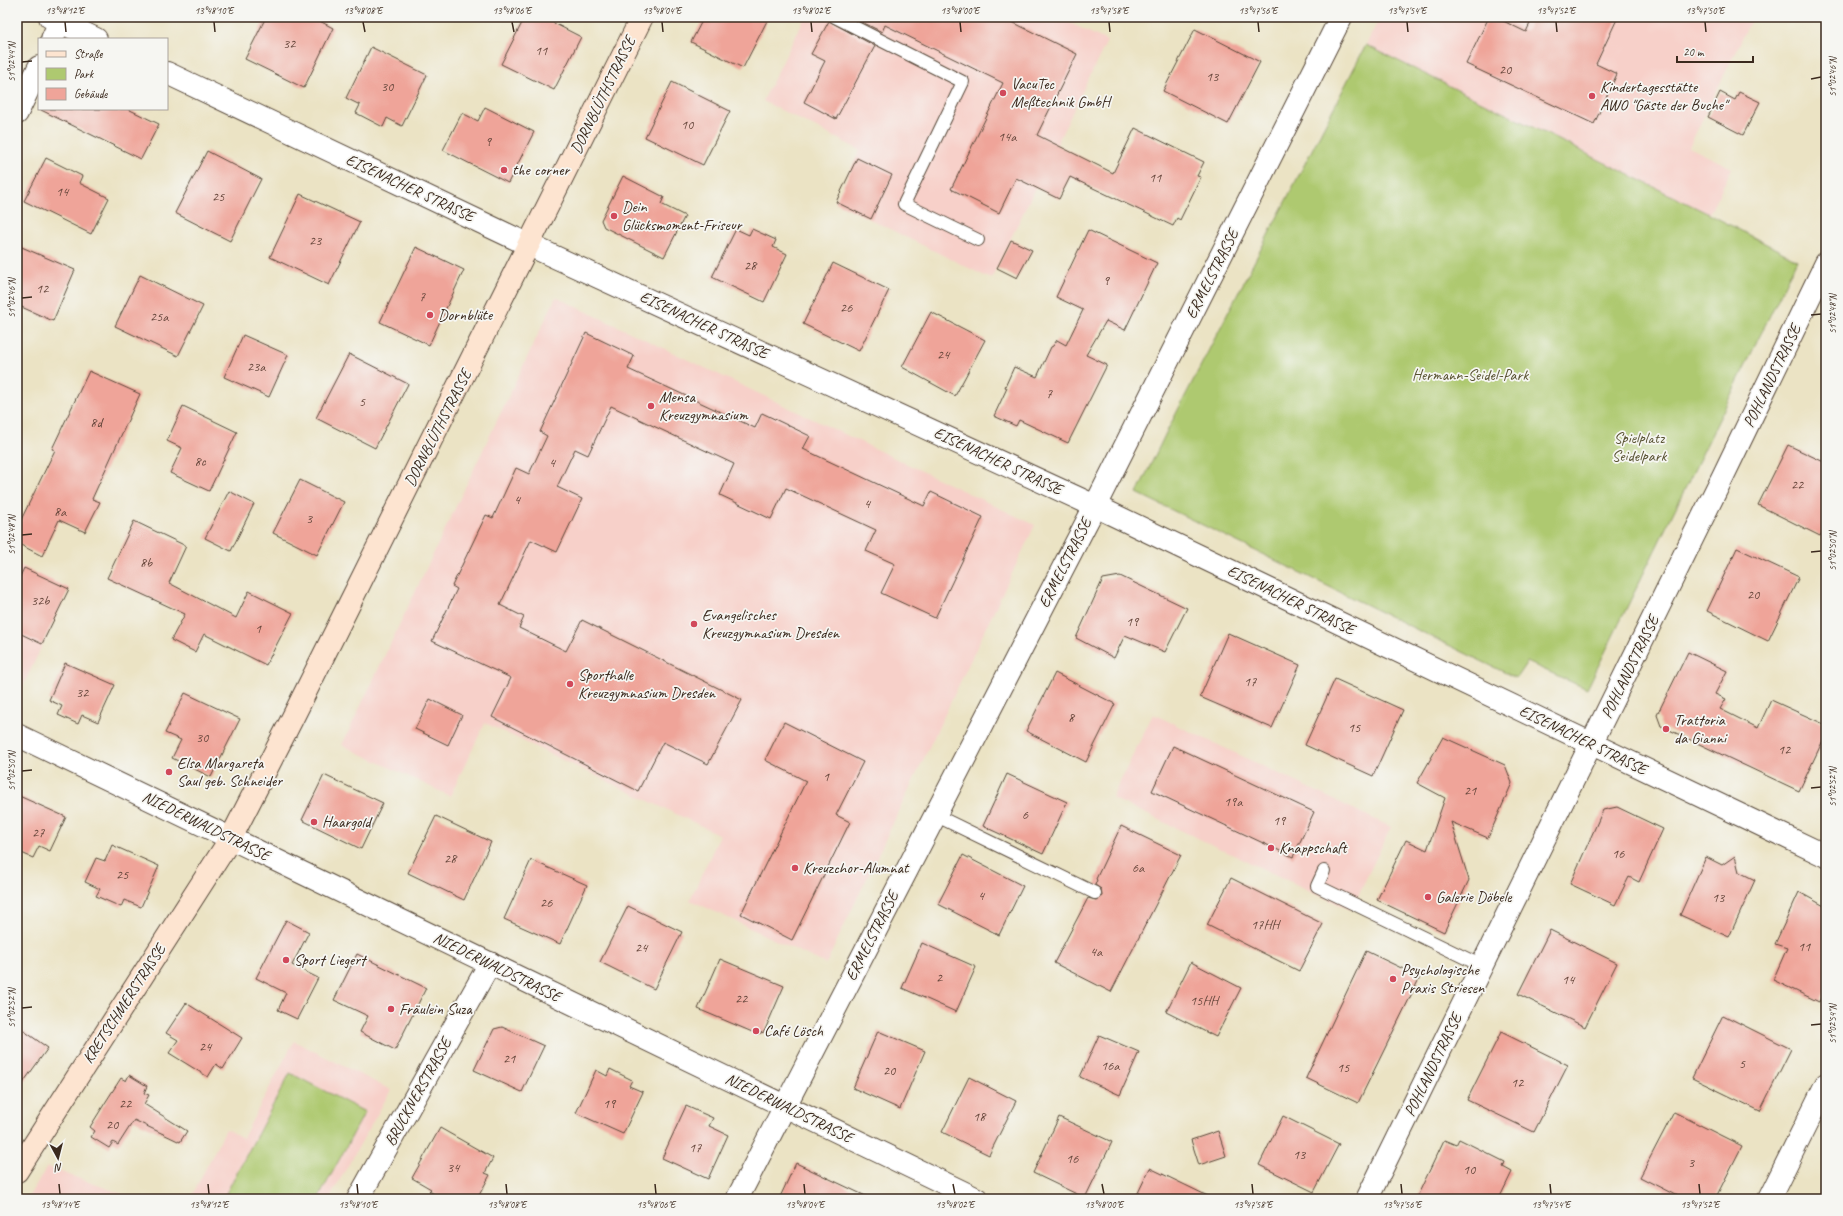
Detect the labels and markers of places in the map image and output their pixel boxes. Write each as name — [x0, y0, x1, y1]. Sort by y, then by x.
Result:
place label: VacuTec Meßtechnik GmbH — [1011, 74, 1113, 112]
place label: Kindertagesstätte AWO "Gäste der Buche" — [1600, 77, 1730, 115]
marker: VacuTec Meßtechnik GmbH — [998, 88, 1008, 98]
marker: Kindertagesstätte AWO "Gäste der Buche" — [1587, 91, 1597, 101]
place label: the corner — [512, 160, 570, 180]
marker: the corner — [499, 165, 509, 175]
place label: Dein Glücksmoment-Friseur — [622, 197, 743, 235]
marker: Dein Glücksmoment-Friseur — [609, 211, 619, 221]
place label: Dornblüte — [438, 305, 494, 325]
marker: Dornblüte — [425, 310, 435, 320]
place label: Mensa Kreuzgymnasium — [659, 387, 749, 425]
marker: Mensa Kreuzgymnasium — [646, 401, 656, 411]
place label: Evangelisches Kreuzgymnasium Dresden — [702, 605, 840, 643]
marker: Evangelisches Kreuzgymnasium Dresden — [689, 619, 699, 629]
place label: Sporthalle Kreuzgymnasium Dresden — [578, 665, 716, 703]
marker: Sporthalle Kreuzgymnasium Dresden — [565, 679, 575, 689]
place label: Trattoria da Gianni — [1674, 710, 1728, 748]
marker: Trattoria da Gianni — [1661, 724, 1671, 734]
place label: Elsa Margareta Saul geb. Schneider — [177, 753, 283, 791]
marker: Elsa Margareta Saul geb. Schneider — [164, 767, 174, 777]
place label: Haargold — [322, 812, 373, 832]
marker: Haargold — [309, 817, 319, 827]
place label: Knappschaft — [1279, 838, 1348, 858]
marker: Knappschaft — [1266, 843, 1276, 853]
place label: Kreuzchor-Alumnat — [803, 858, 910, 878]
marker: Kreuzchor-Alumnat — [790, 863, 800, 873]
place label: Galerie Döbele — [1436, 887, 1513, 907]
marker: Galerie Döbele — [1423, 892, 1433, 902]
place label: Sport Liegert — [294, 950, 368, 970]
marker: Sport Liegert — [281, 955, 291, 965]
place label: Psychologische Praxis Striesen — [1401, 960, 1485, 998]
marker: Psychologische Praxis Striesen — [1388, 974, 1398, 984]
place label: Fräulein Suza — [399, 999, 473, 1019]
marker: Fräulein Suza — [386, 1004, 396, 1014]
place label: Café Lösch — [764, 1021, 824, 1041]
marker: Café Lösch — [751, 1026, 761, 1036]

